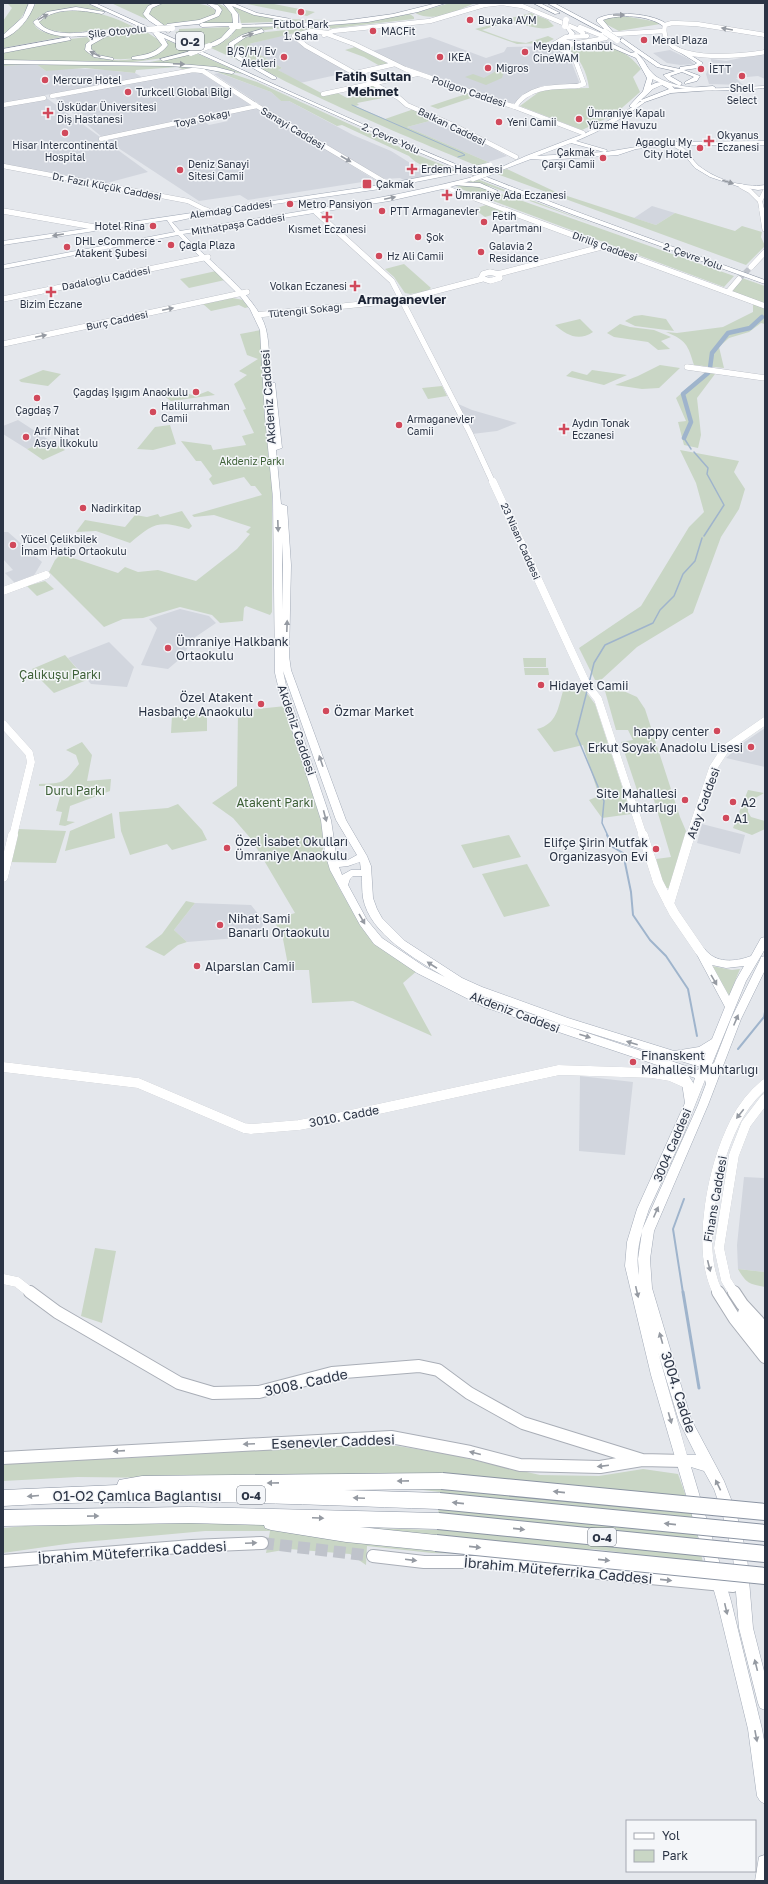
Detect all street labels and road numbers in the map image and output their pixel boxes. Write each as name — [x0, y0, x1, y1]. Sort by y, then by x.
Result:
street label: Şile Otoyolu — [87, 22, 147, 40]
road number: O-2 — [176, 32, 204, 50]
street label: Poligon Caddesi — [430, 73, 508, 109]
street label: Sanayi Caddesi — [259, 104, 327, 152]
street label: Balkan Caddesi — [416, 104, 488, 148]
street label: Toya Sokağı — [173, 106, 231, 130]
street label: 2. Çevre Yolu — [360, 120, 422, 156]
street label: Dr. Fazıl Küçük Caddesi — [51, 170, 163, 202]
street label: Alemdağ Caddesi — [189, 197, 273, 221]
street label: Mithatpaşa Caddesi — [190, 211, 286, 237]
street label: Diriliş Caddesi — [571, 229, 639, 263]
street label: 2. Çevre Yolu — [662, 240, 724, 272]
street label: Dadaloğlu Caddesi — [61, 264, 151, 292]
street label: Tütengil Sokağı — [267, 300, 343, 320]
street label: Burç Caddesi — [85, 308, 149, 332]
street label: Akdeniz Caddesi — [257, 349, 279, 445]
street label: 23 Nisan Caddesi — [499, 501, 543, 581]
street label: Akdeniz Caddesi — [274, 683, 320, 777]
street label: Atay Caddesi — [683, 765, 723, 841]
street label: Akdeniz Caddesi — [468, 988, 562, 1036]
street label: 3010. Cadde — [308, 1102, 380, 1130]
street label: 3004 Caddesi — [650, 1106, 694, 1184]
street label: Finans Caddesi — [700, 1155, 730, 1243]
street label: 3004. Cadde — [658, 1349, 700, 1435]
street label: 3008. Cadde — [263, 1365, 349, 1399]
street label: Esenevler Caddesi — [271, 1430, 395, 1452]
road number: O-4 — [237, 1486, 265, 1504]
street label: O1-O2 Çamlıca Bağlantısı — [53, 1487, 221, 1504]
road number: O-4 — [588, 1528, 616, 1546]
street label: İbrahim Müteferrika Caddesi — [37, 1537, 227, 1567]
street label: İbrahim Müteferrika Caddesi — [463, 1553, 653, 1587]

